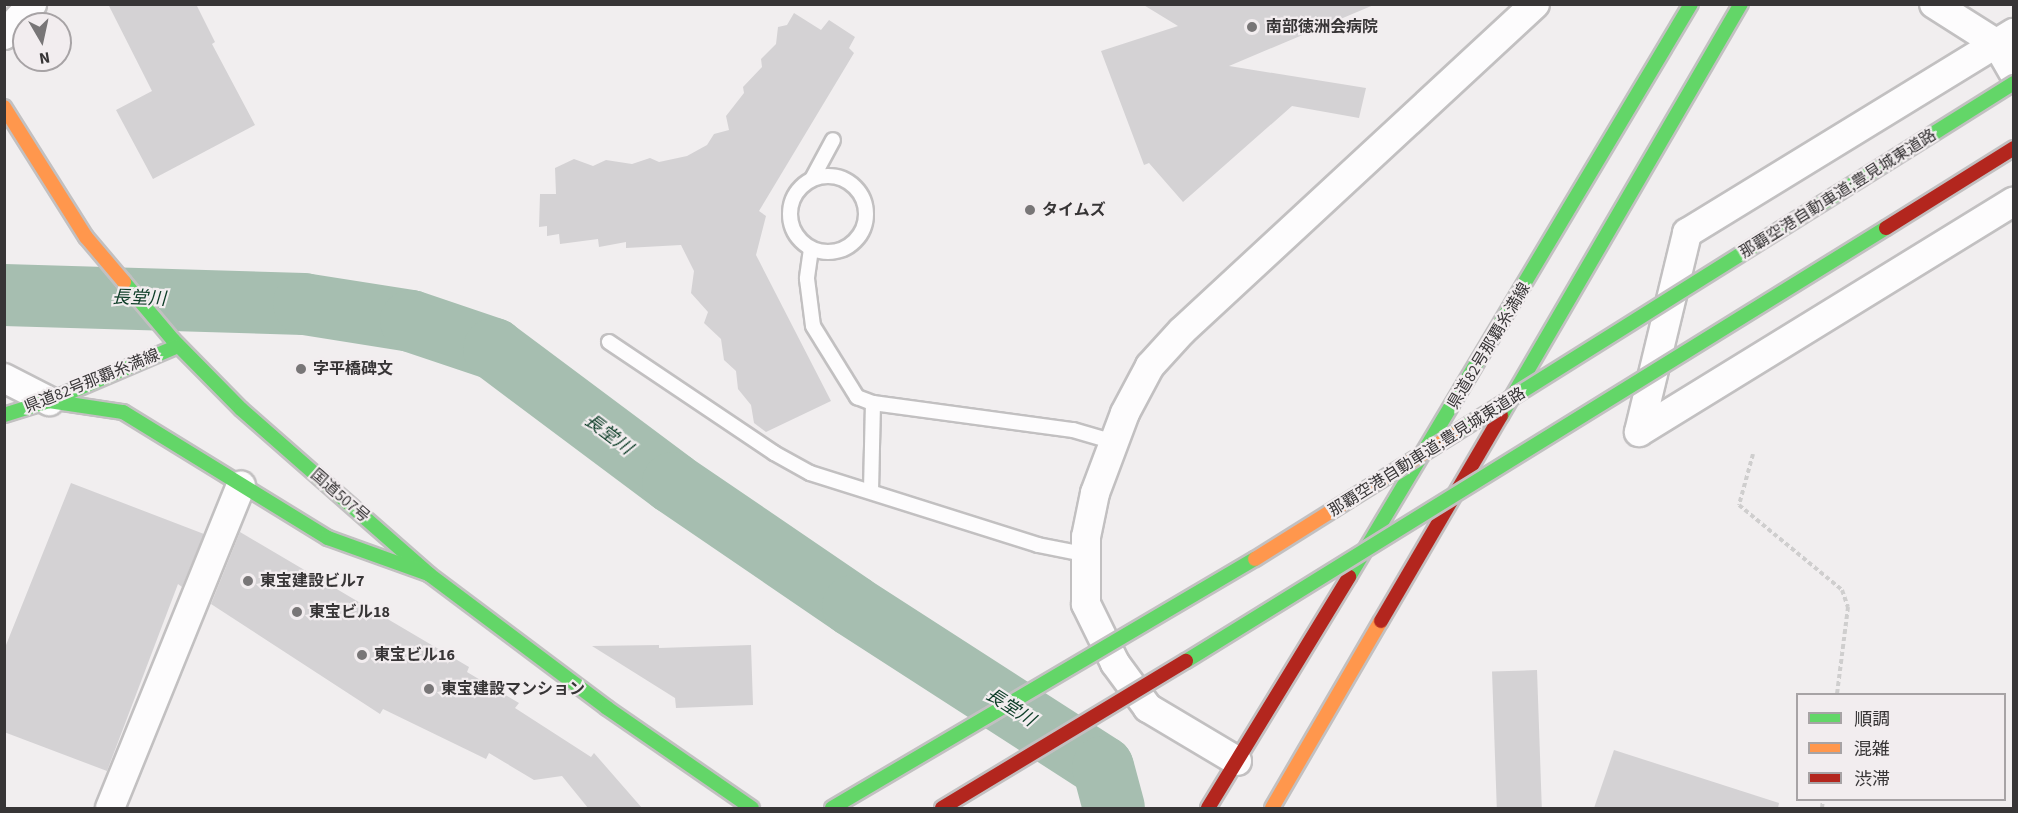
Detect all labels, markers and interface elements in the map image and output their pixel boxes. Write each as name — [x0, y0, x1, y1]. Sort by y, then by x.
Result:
north arrow — [12, 12, 72, 72]
place label: 南部徳洲会病院 — [1266, 17, 1378, 37]
marker: 南部徳洲会病院 — [1243, 18, 1261, 36]
text: N — [38, 46, 51, 69]
street label: 那覇空港自動車道;豊見城東道路 — [1736, 125, 1940, 263]
place label: タイムズ — [1042, 200, 1106, 220]
marker: タイムズ — [1023, 203, 1037, 217]
street label: 県道82号那覇糸満線 — [1444, 279, 1534, 413]
water label: 長堂川 — [112, 287, 166, 311]
street label: 県道82号那覇糸満線 — [22, 345, 162, 417]
place label: 字平橋碑文 — [313, 359, 393, 379]
marker: 字平橋碑文 — [294, 362, 308, 376]
street label: 那覇空港自動車道;豊見城東道路 — [1325, 383, 1529, 521]
water label: 長堂川 — [580, 410, 636, 460]
street label: 国道507号 — [307, 465, 373, 527]
place label: 東宝建設ビル7 — [260, 571, 364, 591]
marker: 東宝建設ビル7 — [241, 574, 255, 588]
place label: 東宝ビル18 — [309, 602, 390, 622]
marker: 東宝ビル18 — [290, 605, 304, 619]
place label: 東宝ビル16 — [374, 645, 455, 665]
marker: 東宝ビル16 — [355, 648, 369, 662]
place label: 東宝建設マンション — [441, 679, 585, 699]
marker: 東宝建設マンション — [422, 682, 436, 696]
water label: 長堂川 — [981, 684, 1039, 732]
legend — [1796, 693, 2006, 801]
text: 順調 — [1854, 707, 1890, 732]
text: 混雑 — [1854, 737, 1890, 762]
text: 渋滞 — [1854, 767, 1890, 792]

